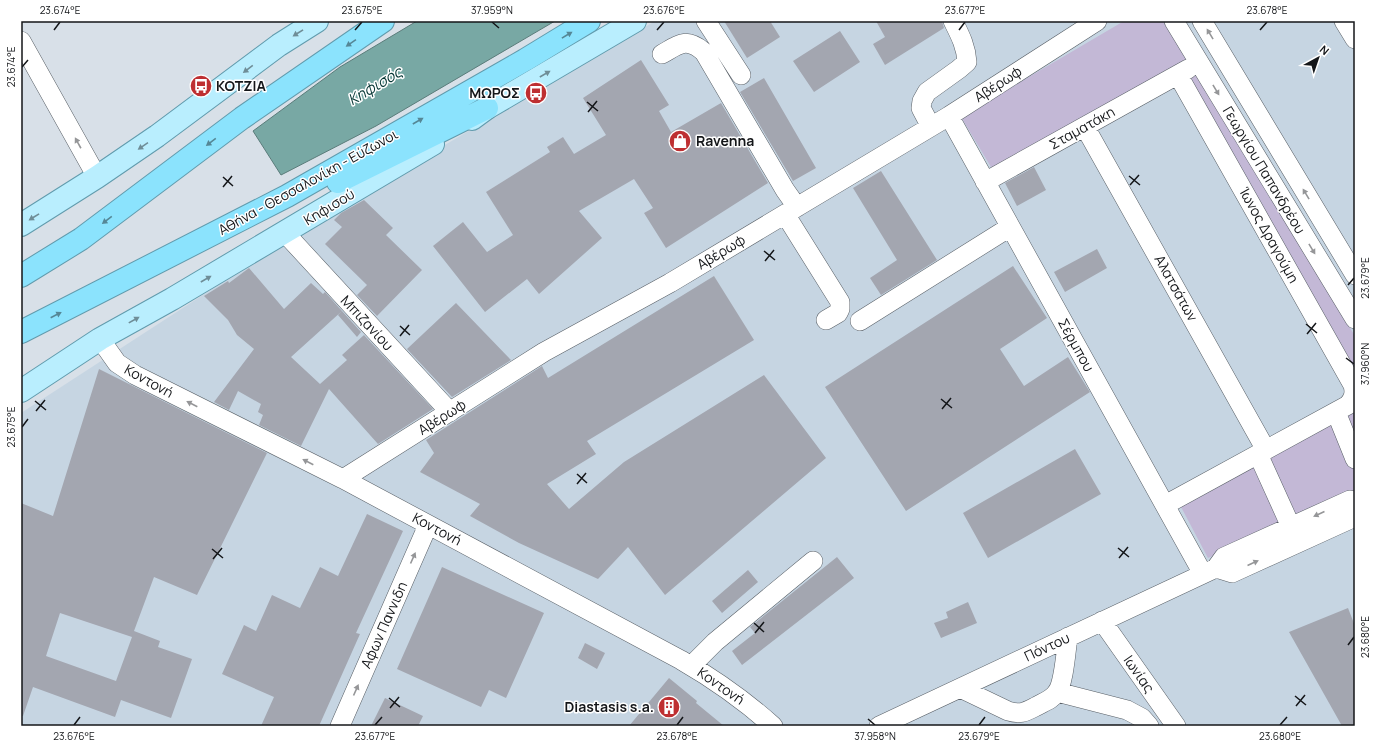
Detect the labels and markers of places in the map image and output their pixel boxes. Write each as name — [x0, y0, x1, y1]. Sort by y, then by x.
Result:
bus stop icon: ΚΟΤΖΙΑ — [188, 73, 214, 99]
place label: ΚΟΤΖΙΑ — [216, 76, 266, 95]
bus stop icon: ΜΩΡΟΣ — [523, 80, 549, 106]
place label: ΜΩΡΟΣ — [469, 83, 520, 102]
shop icon: Ravenna — [667, 128, 693, 154]
place label: Ravenna — [696, 131, 754, 150]
building icon: Diastasis s.a. — [656, 694, 682, 720]
place label: Diastasis s.a. — [564, 697, 654, 716]

